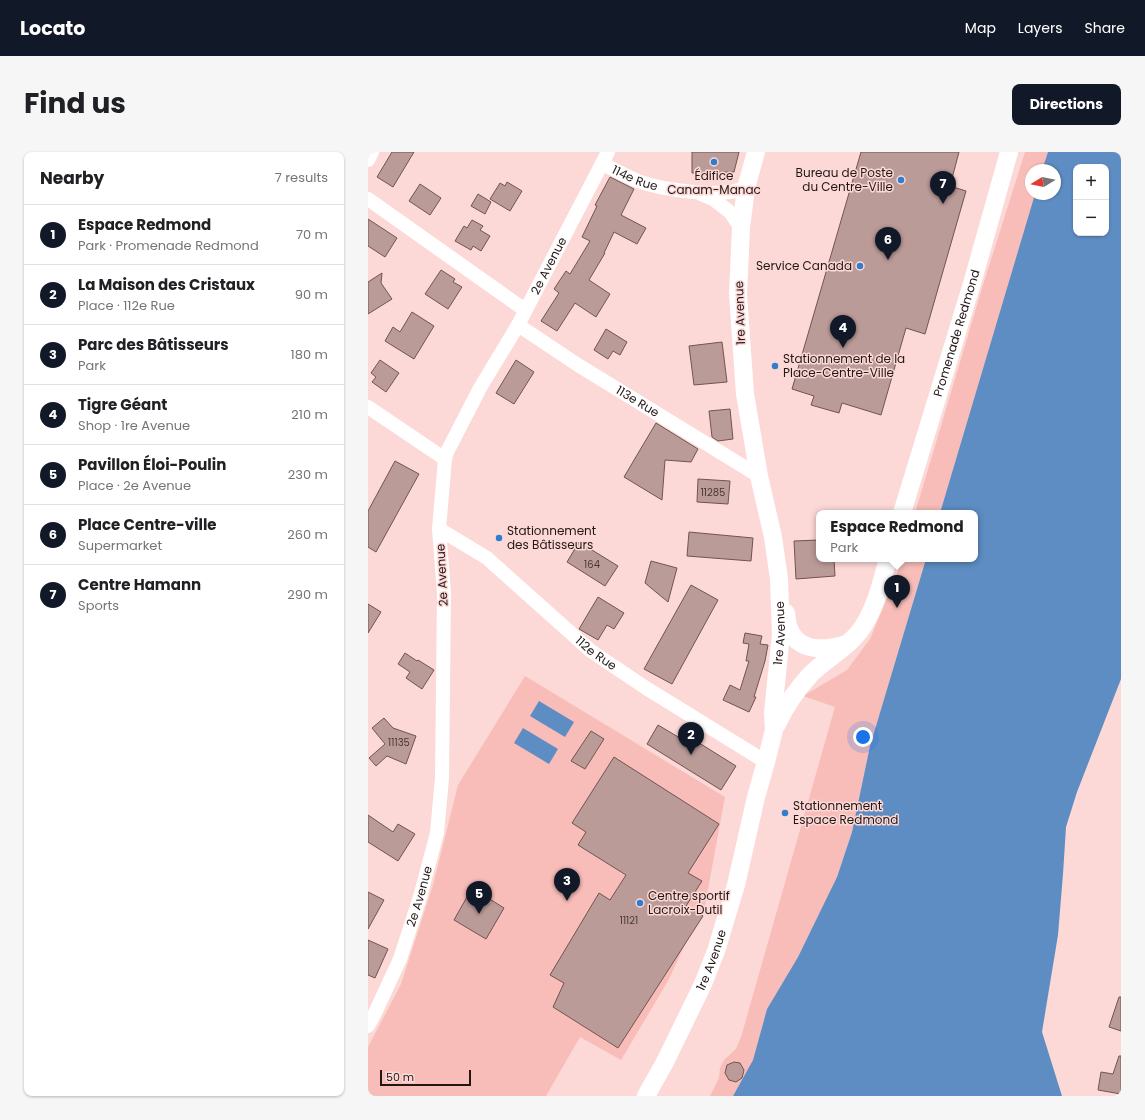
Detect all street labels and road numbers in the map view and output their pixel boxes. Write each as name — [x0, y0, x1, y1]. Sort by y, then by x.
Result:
street label: 114e Rue — [609, 161, 660, 194]
street label: 2e Avenue — [526, 234, 570, 297]
street label: Promenade Redmond — [929, 267, 984, 399]
street label: 1re Avenue — [730, 281, 749, 345]
street label: 113e Rue — [613, 381, 663, 421]
street label: 2e Avenue — [431, 543, 452, 607]
street label: 1re Avenue — [769, 601, 789, 666]
street label: 112e Rue — [572, 632, 620, 674]
street label: 2e Avenue — [402, 864, 436, 929]
street label: 1re Avenue — [692, 927, 730, 994]

